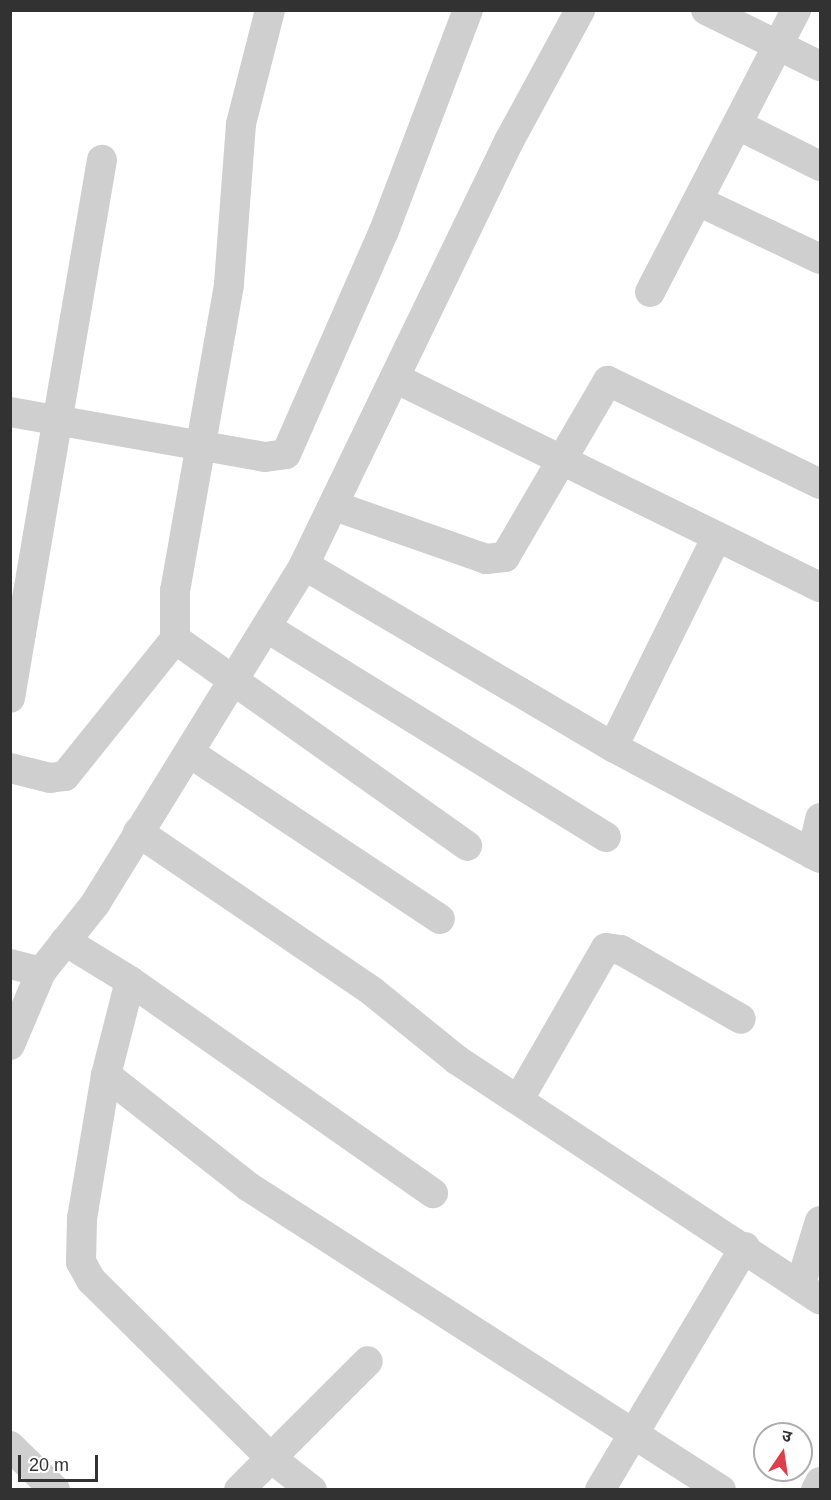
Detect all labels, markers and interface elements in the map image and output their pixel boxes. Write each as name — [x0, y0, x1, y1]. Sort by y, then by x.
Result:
north arrow — [753, 1422, 813, 1482]
text: उ — [780, 1427, 793, 1445]
scale bar — [21, 1443, 100, 1481]
text: 20 m — [29, 1455, 69, 1475]

